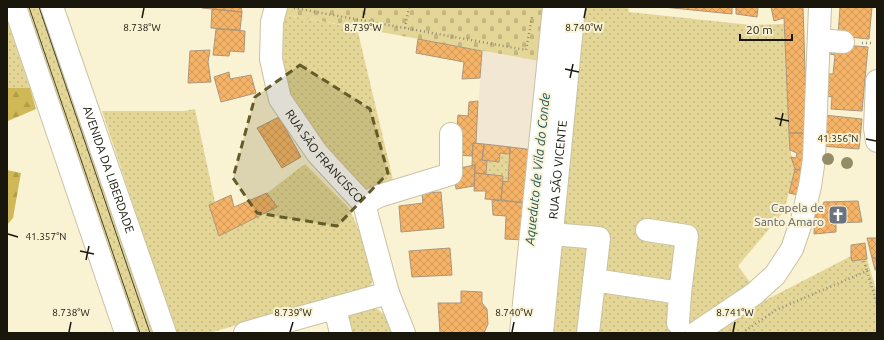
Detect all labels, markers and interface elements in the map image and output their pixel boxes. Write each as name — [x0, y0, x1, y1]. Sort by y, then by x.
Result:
scale bar — [740, 16, 792, 42]
text: 8.738°W — [123, 22, 161, 33]
text: 8.739°W — [344, 22, 382, 33]
text: 8.740°W — [565, 22, 603, 33]
text: 20 m — [746, 23, 773, 36]
water label: Aqueduto de Vila do Conde — [522, 92, 552, 247]
street label: AVENIDA DA LIBERDADE — [81, 104, 137, 235]
street label: RUA SÃO FRANCISCO — [283, 107, 366, 205]
street label: RUA SÃO VICENTE — [546, 120, 569, 220]
text: 41.356°N — [817, 133, 859, 144]
place label: Capela de Santo Amaro — [754, 201, 824, 228]
church icon: Capela de Santo Amaro — [827, 204, 849, 226]
text: 41.357°N — [25, 231, 67, 242]
text: 8.738°W — [52, 307, 90, 318]
text: 8.739°W — [274, 307, 312, 318]
text: 8.740°W — [495, 307, 533, 318]
text: 8.741°W — [716, 307, 754, 318]

